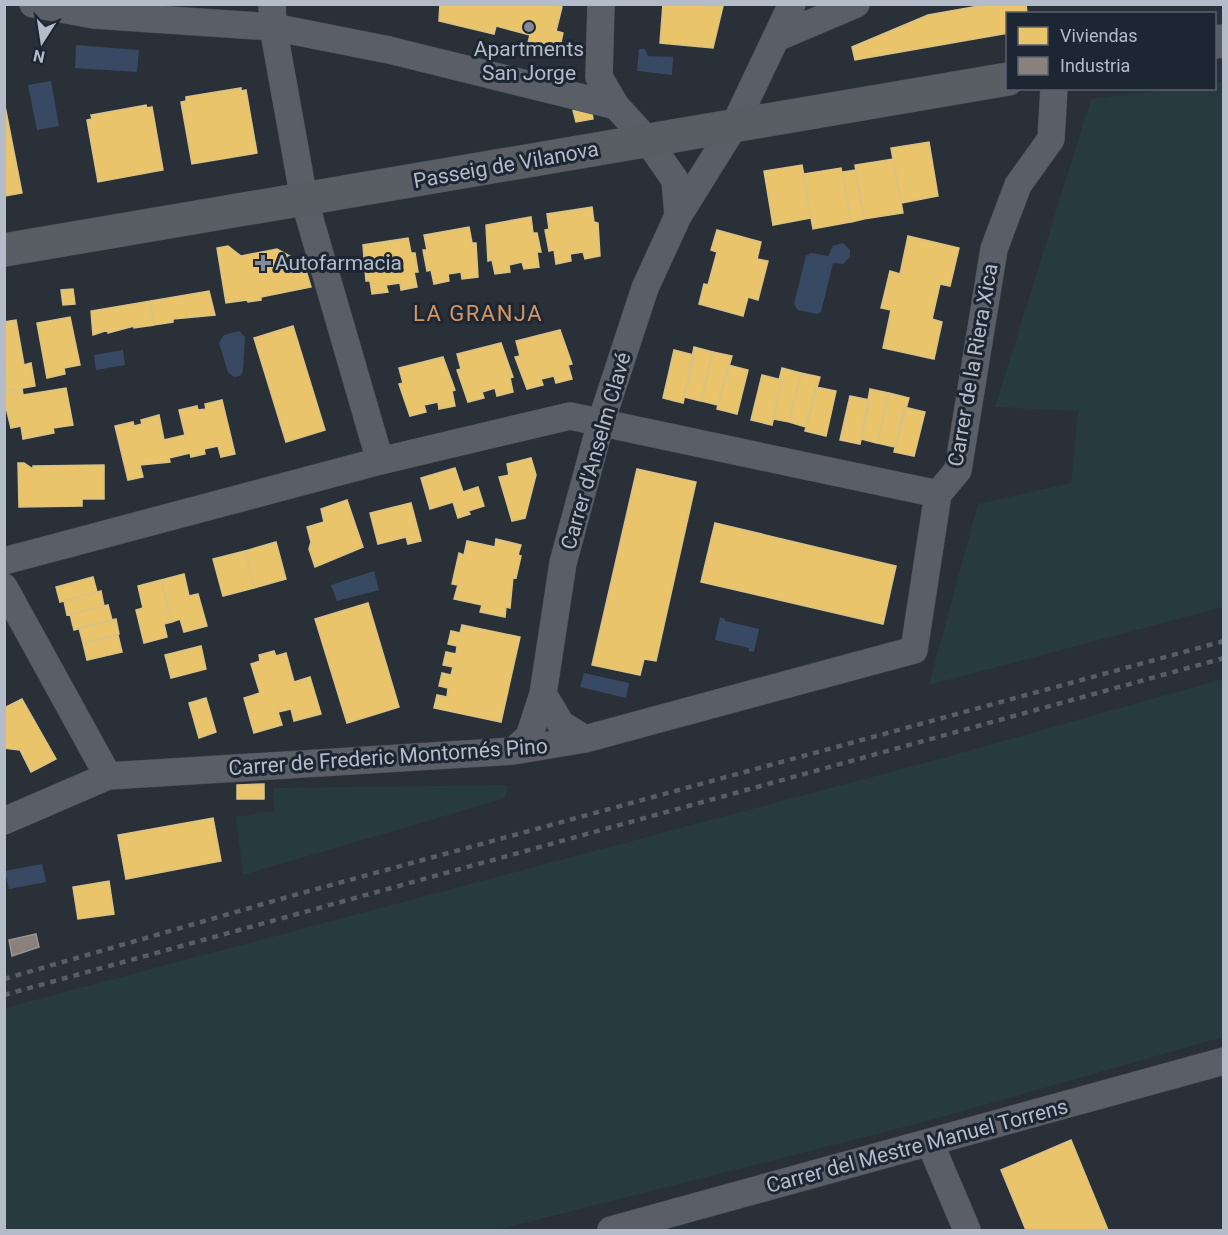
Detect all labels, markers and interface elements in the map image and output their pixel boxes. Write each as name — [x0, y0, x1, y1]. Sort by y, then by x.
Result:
north arrow — [12, 12, 72, 72]
legend — [1006, 12, 1216, 90]
marker: Apartments San Jorge — [522, 20, 536, 34]
text: Viviendas — [1060, 25, 1138, 46]
place label: Apartments San Jorge — [474, 37, 584, 85]
text: N — [31, 46, 46, 67]
text: Industria — [1060, 55, 1130, 76]
street label: Passeig de Vilanova — [412, 137, 600, 193]
place label: Autofarmacia — [275, 251, 402, 275]
marker: Autofarmacia — [256, 256, 270, 270]
street label: Carrer de la Riera Xica — [943, 262, 1003, 468]
district label: LA GRANJA — [413, 301, 543, 326]
street label: Carrer d'Anselm Clavé — [556, 350, 636, 552]
street label: Carrer de Frederic Montornés Pino — [228, 734, 548, 780]
street label: Carrer del Mestre Manuel Torrens — [763, 1094, 1071, 1198]

